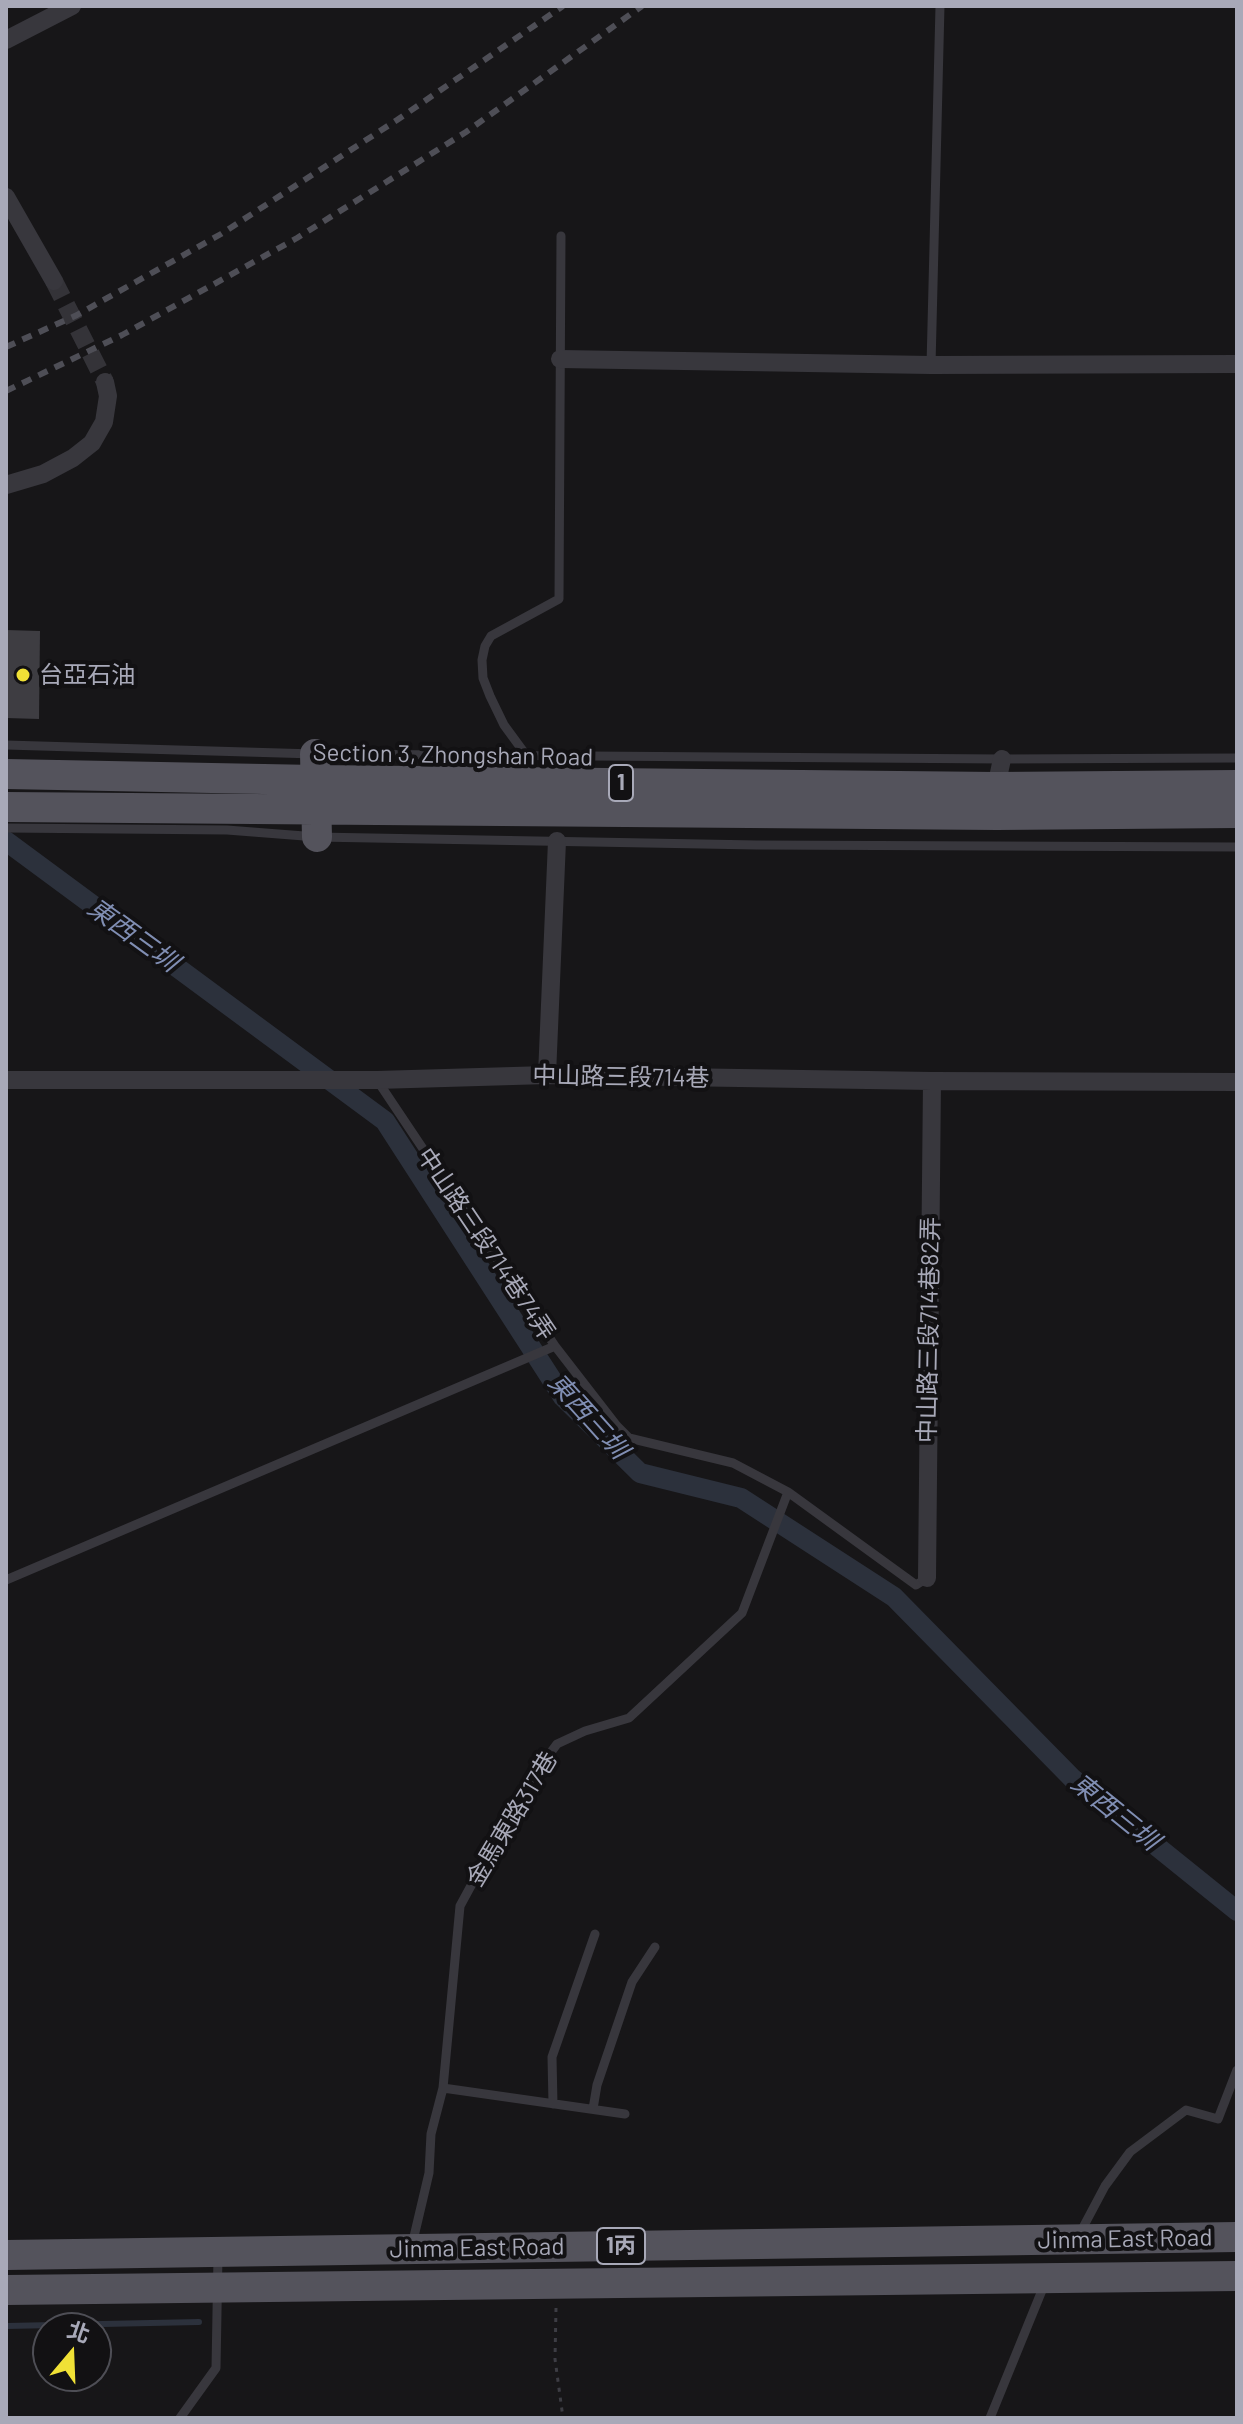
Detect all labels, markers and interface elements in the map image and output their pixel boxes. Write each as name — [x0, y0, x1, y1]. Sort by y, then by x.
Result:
place label: 台亞石油 — [39, 661, 135, 689]
marker: 台亞石油 — [14, 666, 32, 684]
street label: Section 3, Zhongshan Road — [312, 738, 594, 772]
road number: 1 — [609, 765, 633, 801]
water label: 東西三圳 — [82, 892, 184, 978]
street label: 中山路三段714巷 — [532, 1061, 710, 1093]
street label: 中山路三段714巷74弄 — [411, 1142, 561, 1346]
street label: 中山路三段714巷82弄 — [913, 1217, 945, 1443]
water label: 東西三圳 — [542, 1367, 634, 1465]
street label: 金馬東路317巷 — [461, 1746, 563, 1892]
water label: 東西三圳 — [1065, 1767, 1165, 1857]
street label: Jinma East Road — [1037, 2223, 1213, 2255]
road number: 1丙 — [597, 2228, 645, 2264]
street label: Jinma East Road — [389, 2232, 565, 2264]
north arrow — [32, 2312, 112, 2392]
text: 北 — [65, 2315, 94, 2347]

